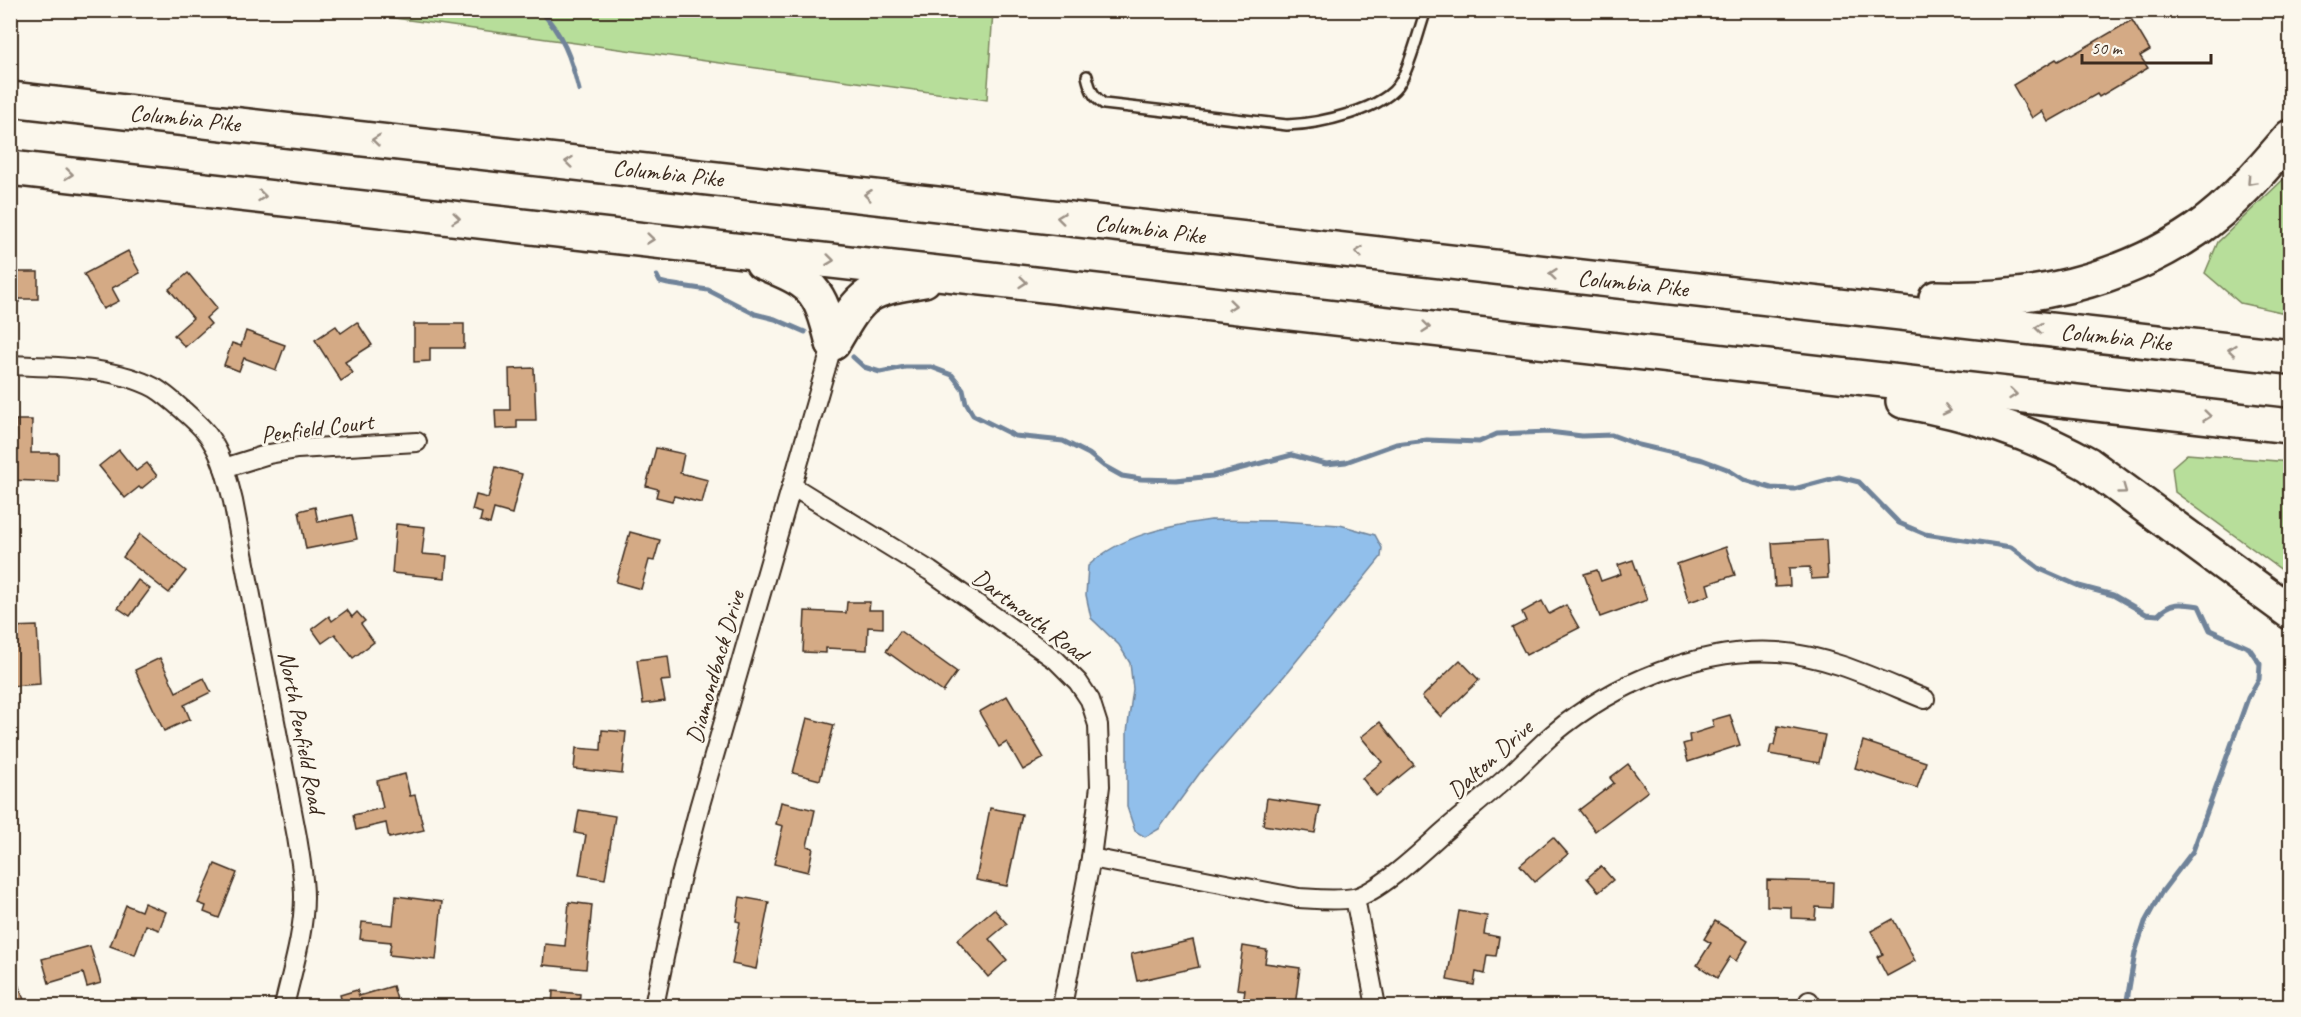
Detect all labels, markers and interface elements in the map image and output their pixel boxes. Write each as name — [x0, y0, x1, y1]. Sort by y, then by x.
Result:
scale bar — [2082, 27, 2211, 65]
text: 50 m — [2091, 37, 2124, 59]
street label: Columbia Pike — [128, 97, 244, 139]
one-way arrow — [371, 134, 380, 147]
street label: Columbia Pike — [611, 152, 727, 194]
one-way arrow — [565, 156, 574, 169]
one-way arrow — [64, 167, 73, 180]
one-way arrow — [2247, 174, 2258, 184]
one-way arrow — [258, 189, 267, 202]
one-way arrow — [863, 190, 872, 202]
street label: Columbia Pike — [1093, 207, 1209, 251]
one-way arrow — [452, 211, 461, 223]
one-way arrow — [1057, 212, 1066, 225]
one-way arrow — [645, 232, 655, 245]
one-way arrow — [1354, 246, 1363, 259]
one-way arrow — [825, 253, 834, 266]
street label: Columbia Pike — [1576, 262, 1692, 304]
one-way arrow — [1548, 268, 1557, 280]
one-way arrow — [1019, 275, 1028, 288]
one-way arrow — [1227, 298, 1236, 311]
street label: Columbia Pike — [2059, 316, 2175, 358]
one-way arrow — [1421, 320, 1430, 333]
one-way arrow — [2034, 323, 2043, 335]
one-way arrow — [2228, 345, 2237, 357]
one-way arrow — [2008, 387, 2018, 400]
one-way arrow — [1942, 403, 1952, 416]
street label: Penfield Court — [259, 406, 377, 450]
one-way arrow — [2202, 409, 2211, 422]
one-way arrow — [2116, 482, 2127, 493]
street label: Dartmouth Road — [966, 562, 1096, 670]
street label: Diamondback Drive — [679, 585, 752, 747]
street label: North Penfield Road — [272, 649, 333, 819]
street label: Dalton Drive — [1441, 711, 1540, 805]

